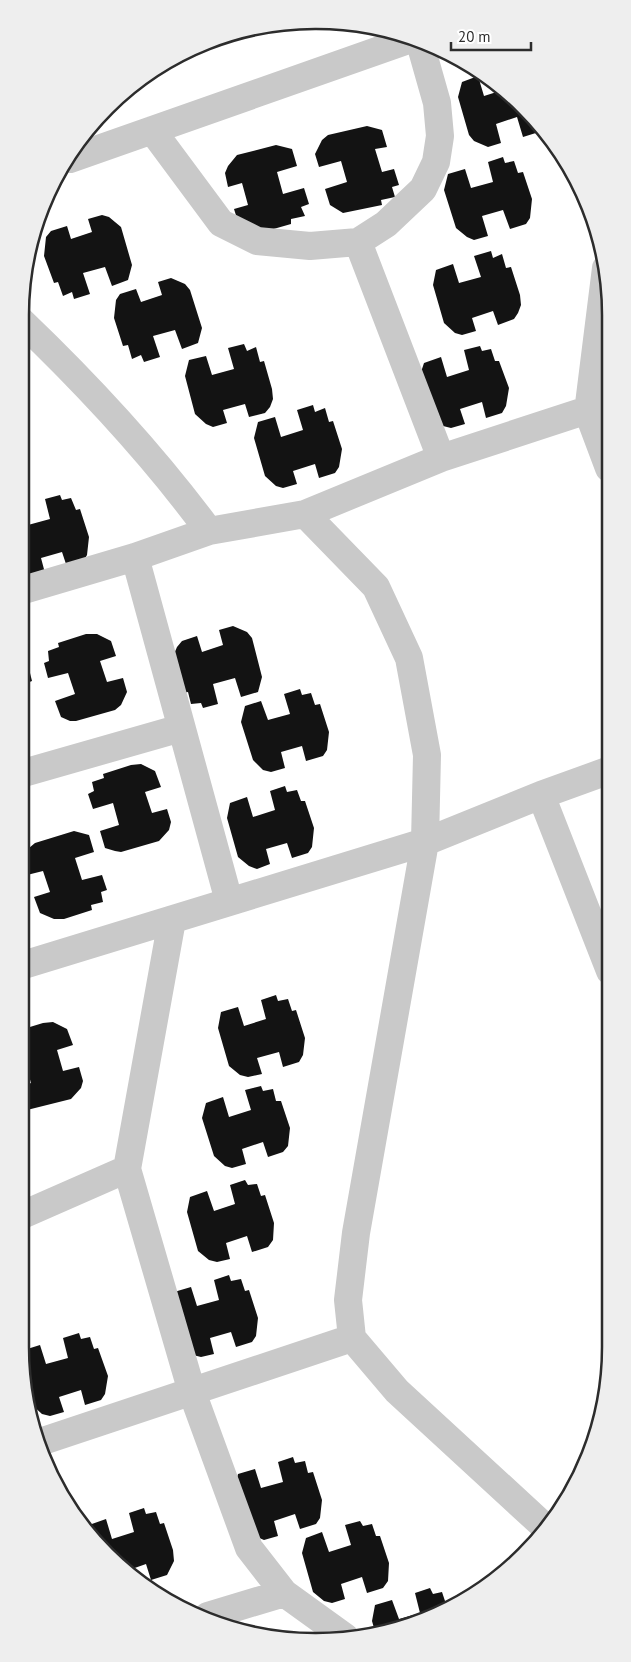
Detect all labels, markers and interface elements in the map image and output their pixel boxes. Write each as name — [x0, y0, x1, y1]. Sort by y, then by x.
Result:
scale bar — [451, 20, 531, 52]
text: 20 m — [458, 27, 491, 46]

